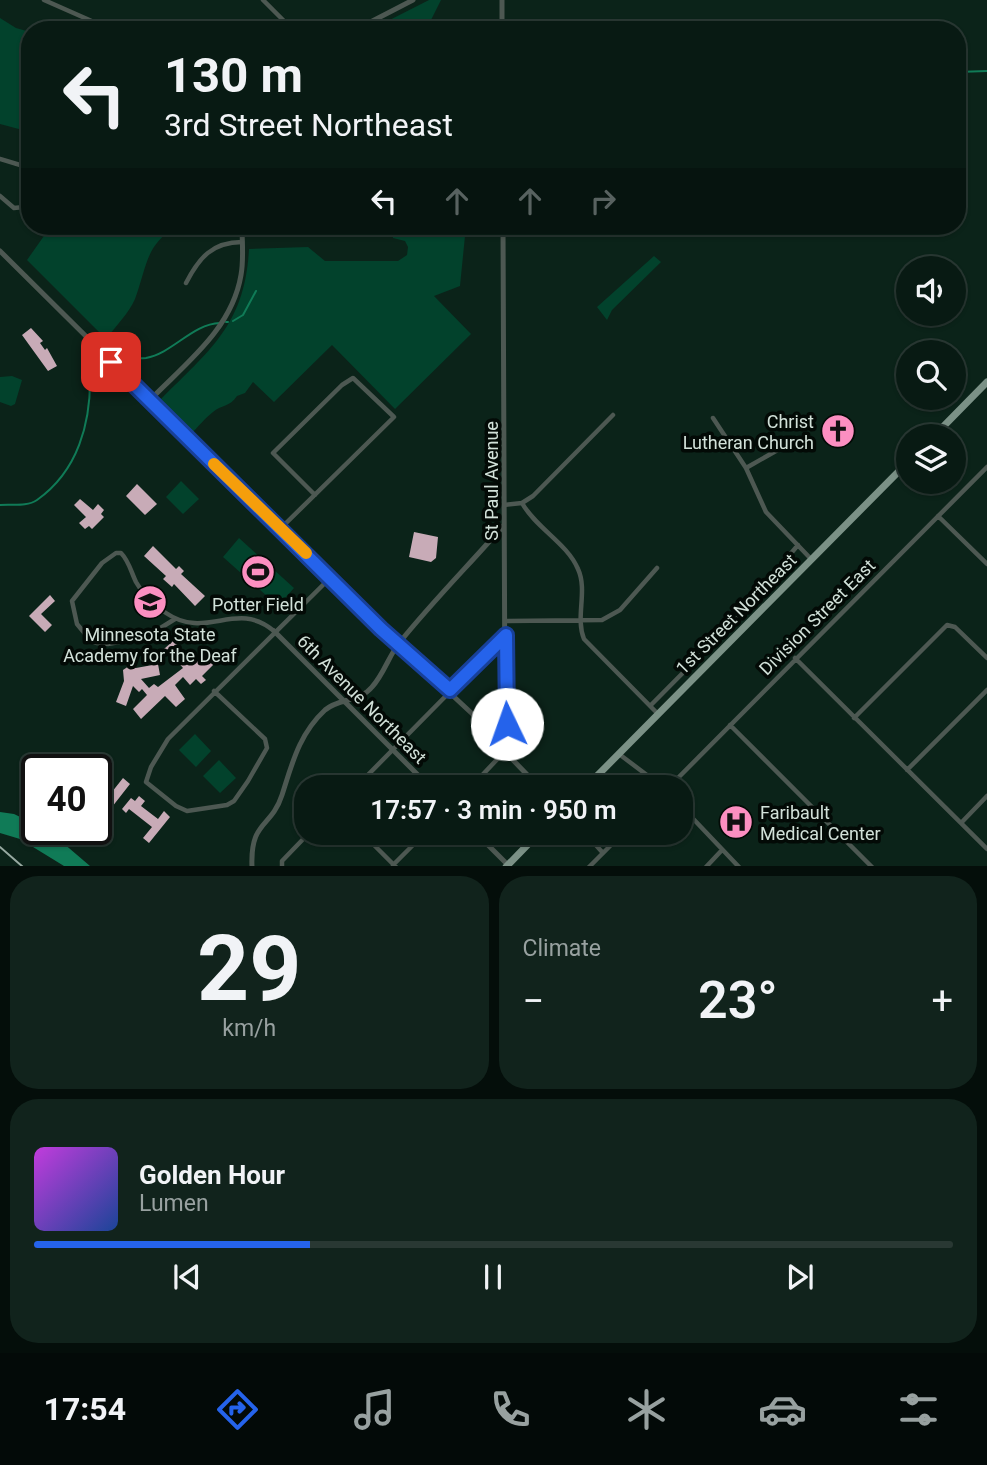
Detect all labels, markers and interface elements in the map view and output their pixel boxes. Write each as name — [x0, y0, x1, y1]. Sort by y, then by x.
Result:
text: 130 m — [164, 47, 303, 104]
icon: left — [49, 49, 140, 140]
text: 3rd Street Northeast — [164, 106, 453, 144]
icon: left — [365, 182, 403, 220]
icon: ahead — [438, 182, 476, 220]
icon: ahead — [511, 182, 549, 220]
icon: right — [584, 182, 622, 220]
map controls — [896, 256, 966, 494]
button: sound — [896, 256, 966, 326]
pin — [81, 332, 141, 392]
button: search — [896, 340, 966, 410]
icon: arrive — [92, 343, 130, 381]
place label: Christ Lutheran Church — [683, 411, 814, 453]
church icon: Christ Lutheran Church — [819, 412, 857, 450]
street label: St Paul Avenue — [481, 421, 502, 541]
button: layers — [896, 424, 966, 494]
street label: 1st Street Northeast — [671, 549, 801, 679]
sports icon: Potter Field — [239, 553, 277, 591]
street label: Division Street East — [755, 555, 879, 679]
school or university icon: Minnesota State Academy for the Deaf — [131, 583, 169, 621]
place label: Potter Field — [212, 594, 304, 615]
place label: Minnesota State Academy for the Deaf — [63, 624, 238, 666]
street label: 6th Avenue Northeast — [293, 630, 431, 768]
position arrow — [470, 687, 544, 761]
speed limit sign: 40 — [21, 754, 112, 845]
text: 17:57 · 3 min · 950 m — [370, 795, 617, 825]
place label: Faribault Medical Center — [760, 802, 881, 844]
hospital icon: Faribault Medical Center — [717, 803, 755, 841]
text: 29 — [197, 916, 301, 1022]
text: Climate — [523, 935, 601, 962]
text: 23° — [698, 970, 778, 1031]
text: − — [523, 979, 544, 1023]
text: + — [931, 979, 953, 1023]
text: km/h — [222, 1015, 276, 1042]
text: Golden Hour — [139, 1160, 285, 1190]
text: Lumen — [139, 1190, 209, 1217]
icon: previous — [168, 1258, 206, 1296]
icon: pause — [474, 1258, 512, 1296]
icon: next — [781, 1258, 819, 1296]
icon: directions — [213, 1385, 262, 1434]
icon: music — [350, 1385, 399, 1434]
icon: phone — [486, 1385, 535, 1434]
icon: climate — [622, 1385, 671, 1434]
icon: car — [758, 1385, 807, 1434]
icon: filters — [894, 1385, 943, 1434]
text: 17:54 — [44, 1390, 126, 1428]

